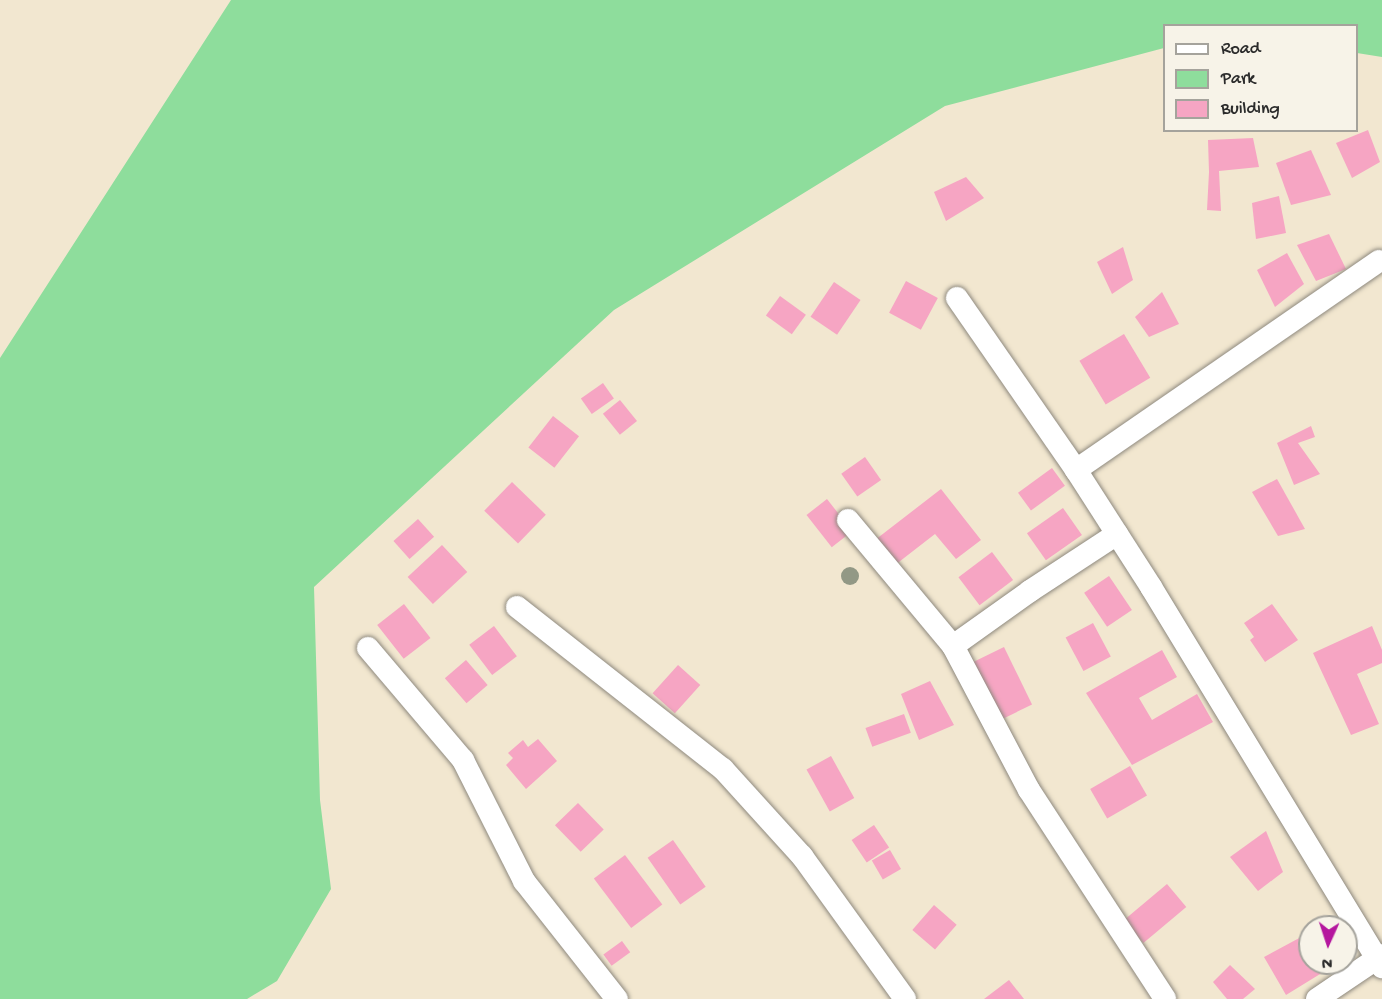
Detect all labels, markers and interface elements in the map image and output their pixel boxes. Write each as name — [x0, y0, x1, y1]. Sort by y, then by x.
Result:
legend — [1163, 24, 1358, 132]
text: Road — [1221, 39, 1260, 60]
text: Park — [1221, 69, 1255, 90]
text: Building — [1221, 99, 1280, 120]
north arrow — [1298, 915, 1358, 975]
text: N — [1321, 952, 1333, 971]

